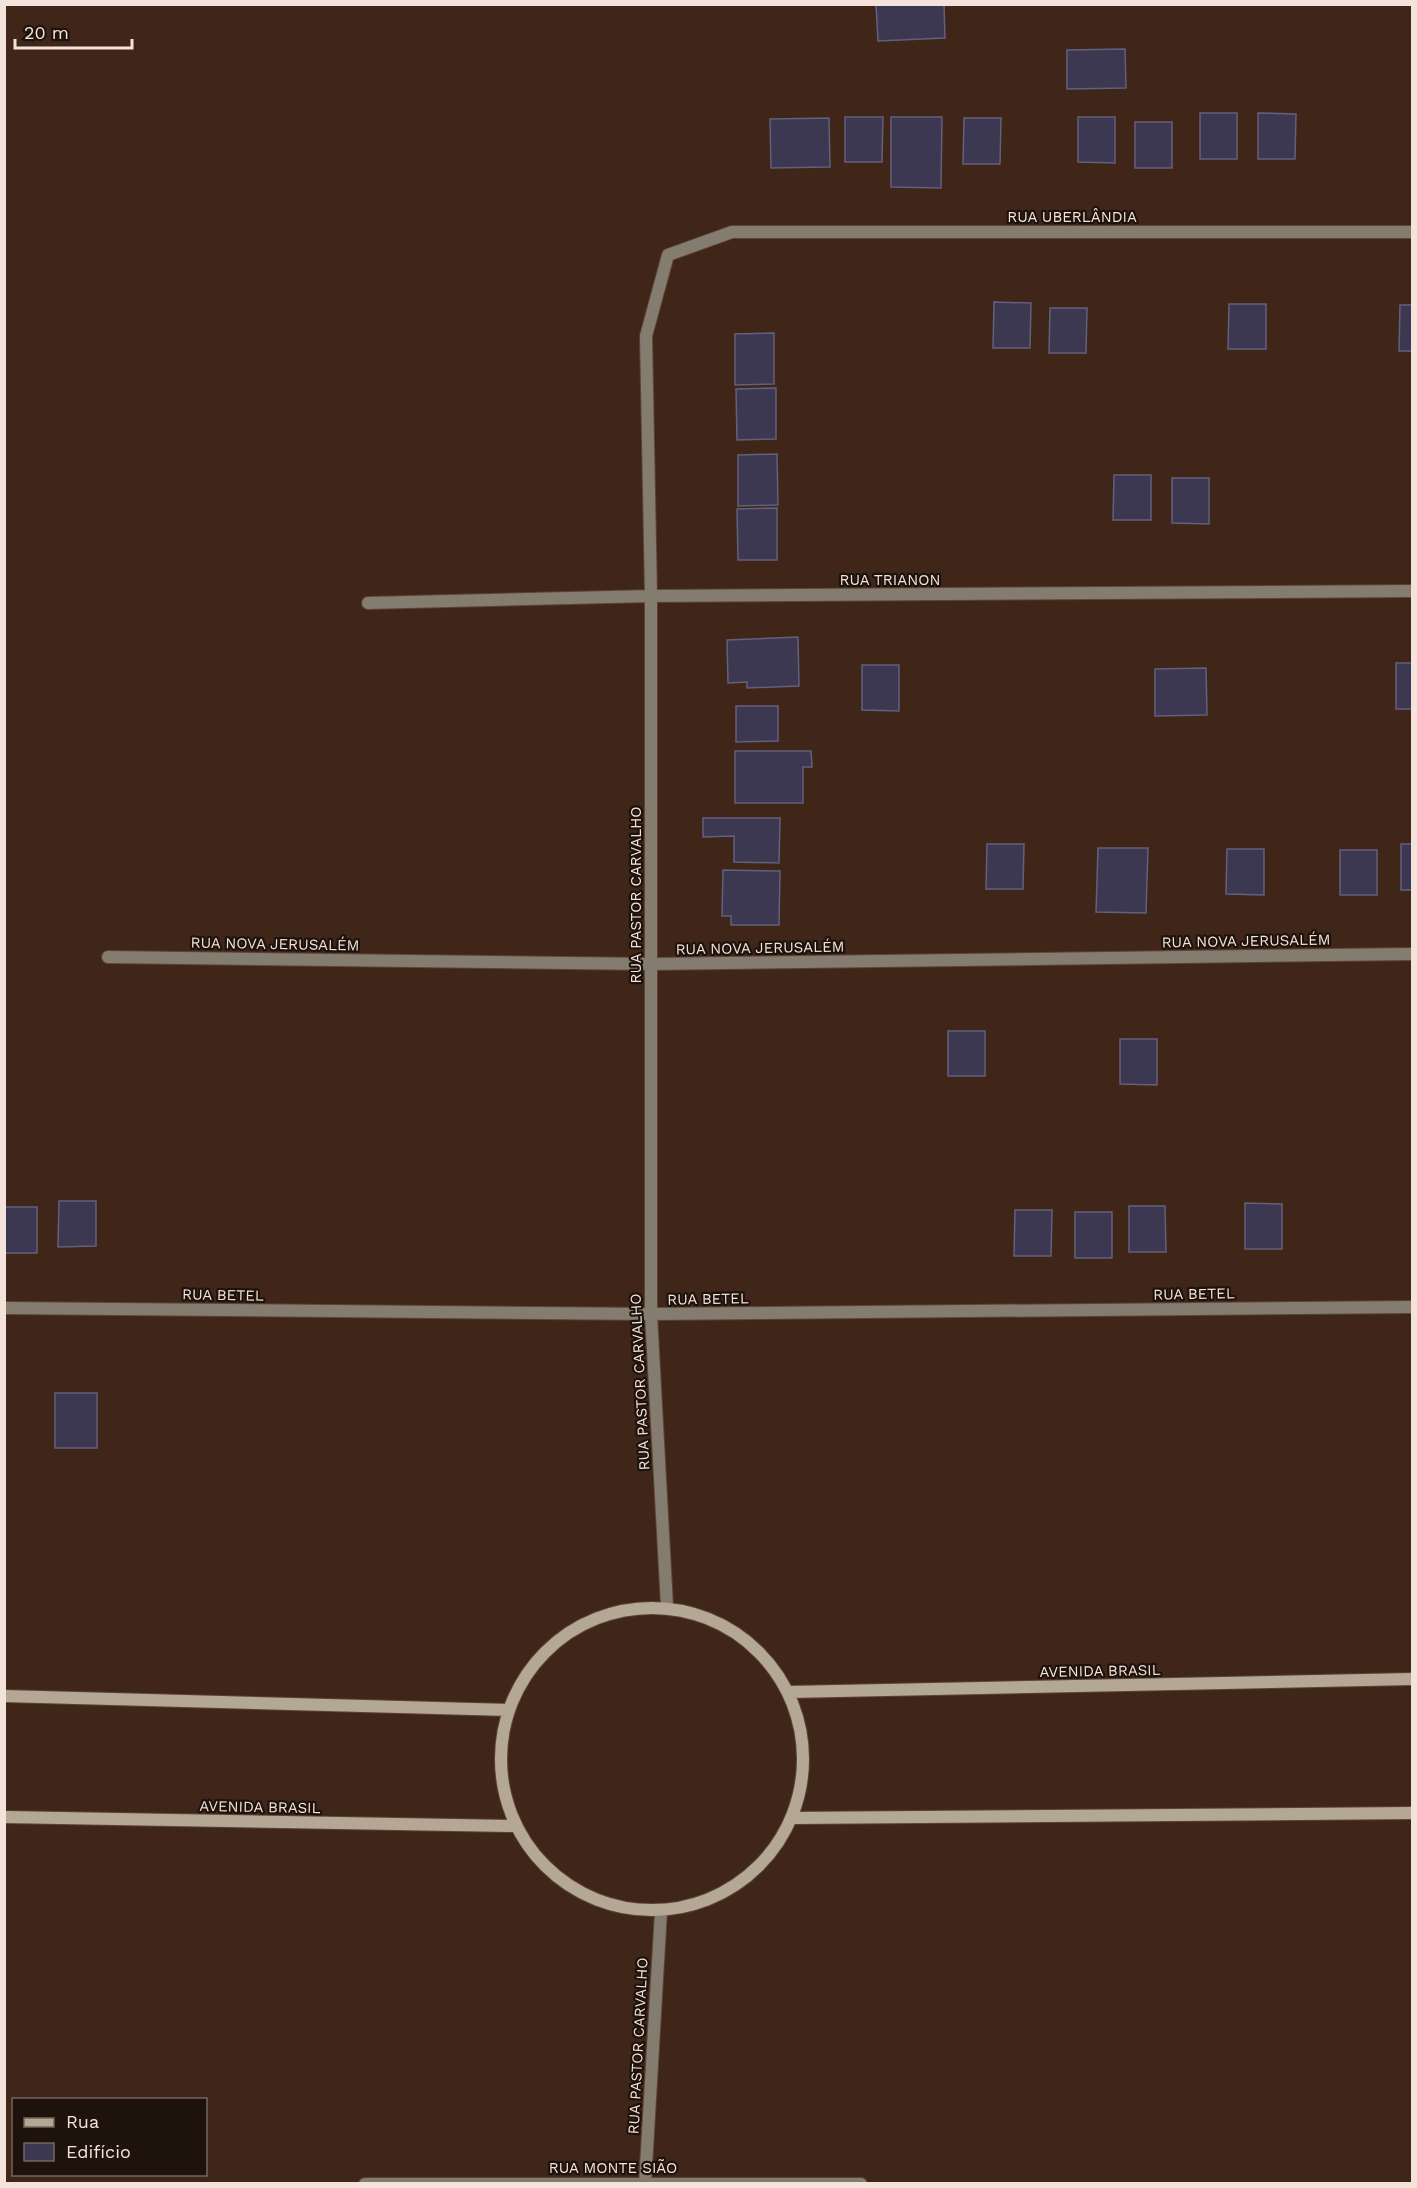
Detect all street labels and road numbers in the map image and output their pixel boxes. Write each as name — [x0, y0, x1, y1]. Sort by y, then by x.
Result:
street label: RUA UBERLÂNDIA — [1007, 208, 1137, 226]
street label: RUA TRIANON — [840, 571, 940, 589]
street label: RUA PASTOR CARVALHO — [627, 807, 645, 983]
street label: RUA NOVA JERUSALÉM — [1161, 931, 1331, 951]
street label: RUA NOVA JERUSALÉM — [190, 934, 360, 954]
street label: RUA NOVA JERUSALÉM — [675, 938, 845, 958]
street label: RUA BETEL — [1153, 1284, 1235, 1304]
street label: RUA BETEL — [182, 1285, 264, 1305]
street label: RUA BETEL — [667, 1289, 749, 1309]
street label: RUA PASTOR CARVALHO — [626, 1293, 654, 1471]
street label: AVENIDA BRASIL — [1039, 1661, 1161, 1681]
street label: AVENIDA BRASIL — [199, 1797, 321, 1817]
street label: RUA PASTOR CARVALHO — [624, 1957, 652, 2135]
street label: RUA MONTE SIÃO — [549, 2159, 677, 2177]

